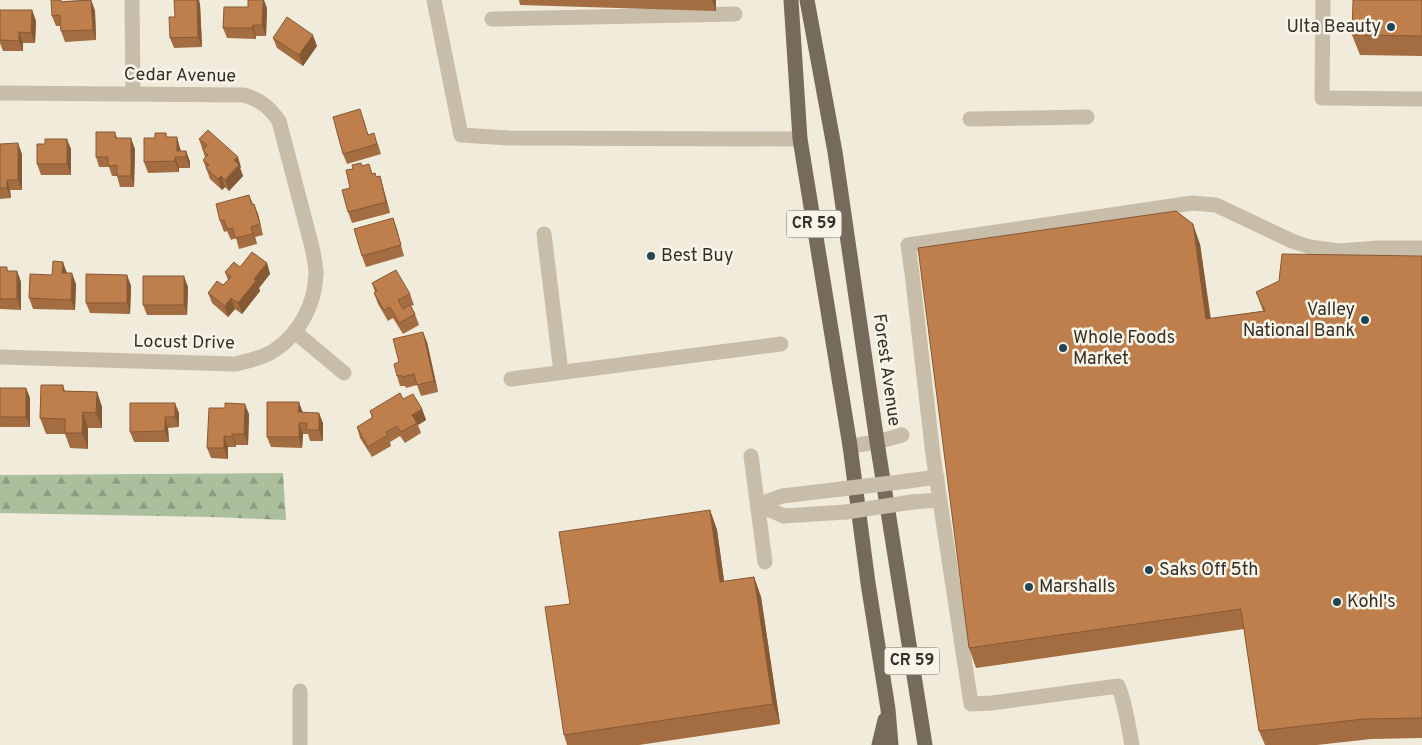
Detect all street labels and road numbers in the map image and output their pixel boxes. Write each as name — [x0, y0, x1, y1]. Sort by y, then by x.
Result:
street label: Cedar Avenue — [124, 64, 236, 88]
road number: CR 59 — [786, 210, 842, 238]
street label: Forest Avenue — [867, 312, 905, 428]
street label: Locust Drive — [133, 331, 235, 355]
road number: CR 59 — [884, 648, 940, 674]

